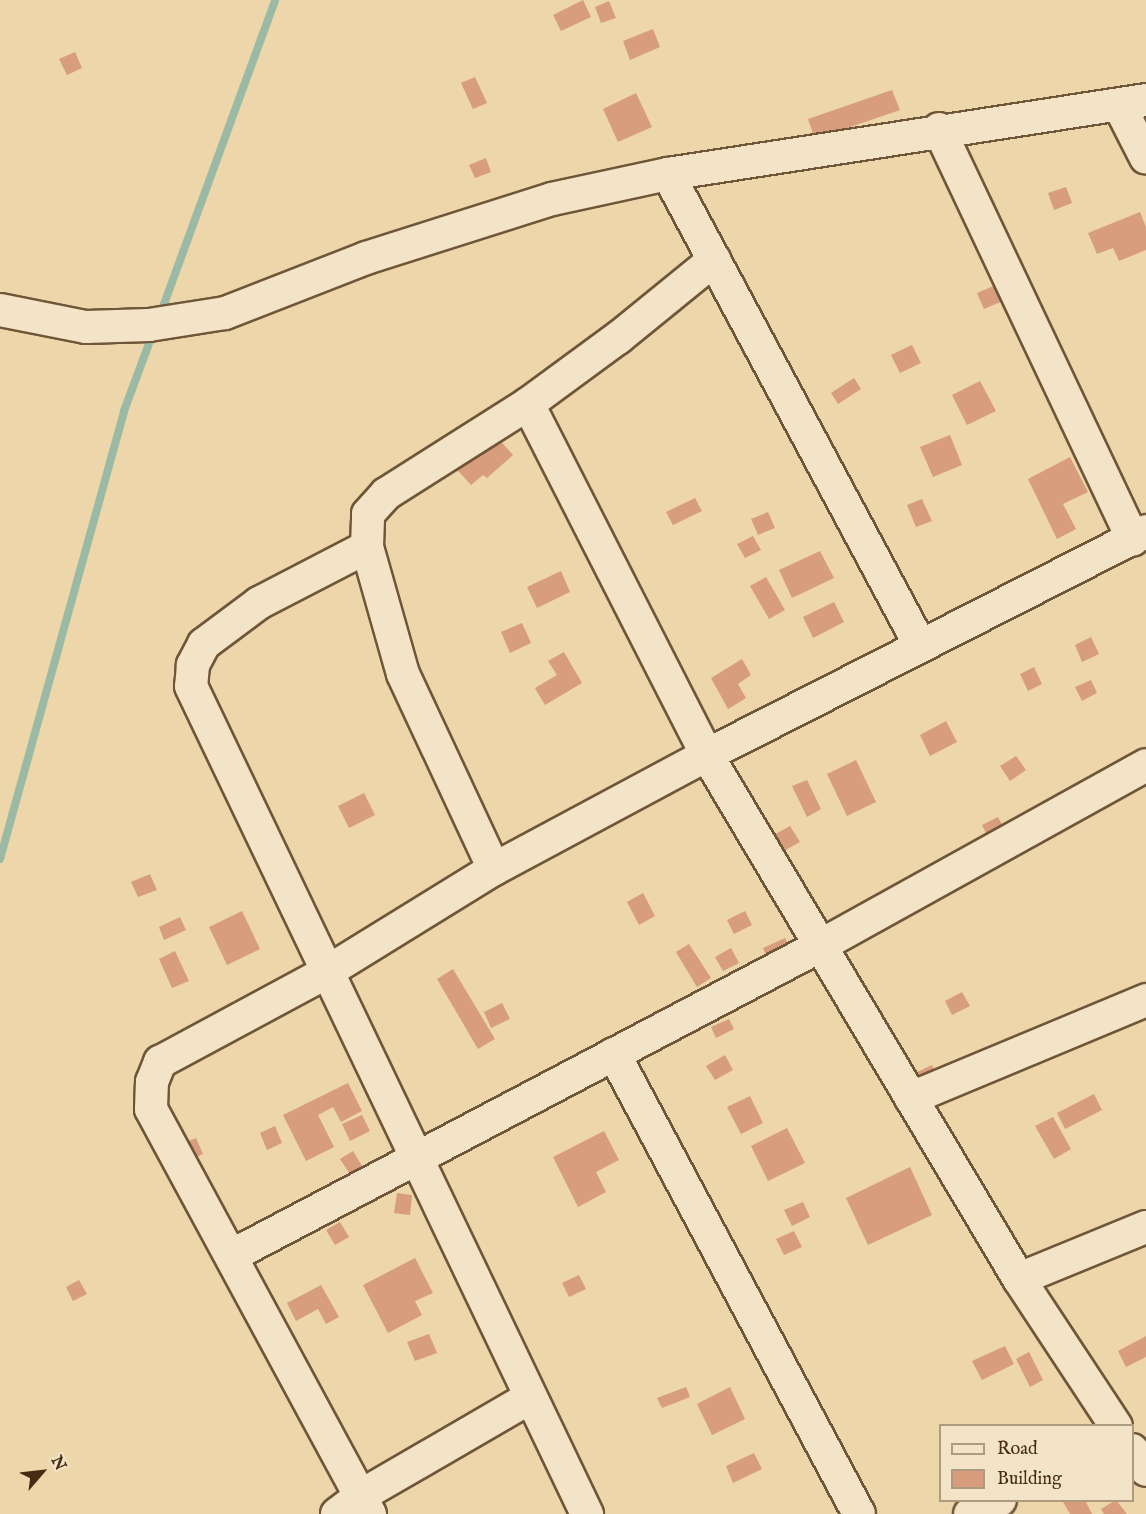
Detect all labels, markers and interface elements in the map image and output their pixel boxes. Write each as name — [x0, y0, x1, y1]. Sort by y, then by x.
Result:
legend — [939, 1424, 1134, 1502]
text: Road — [997, 1438, 1038, 1461]
north arrow — [12, 1442, 72, 1502]
text: N — [46, 1453, 70, 1474]
text: Building — [997, 1468, 1062, 1491]

